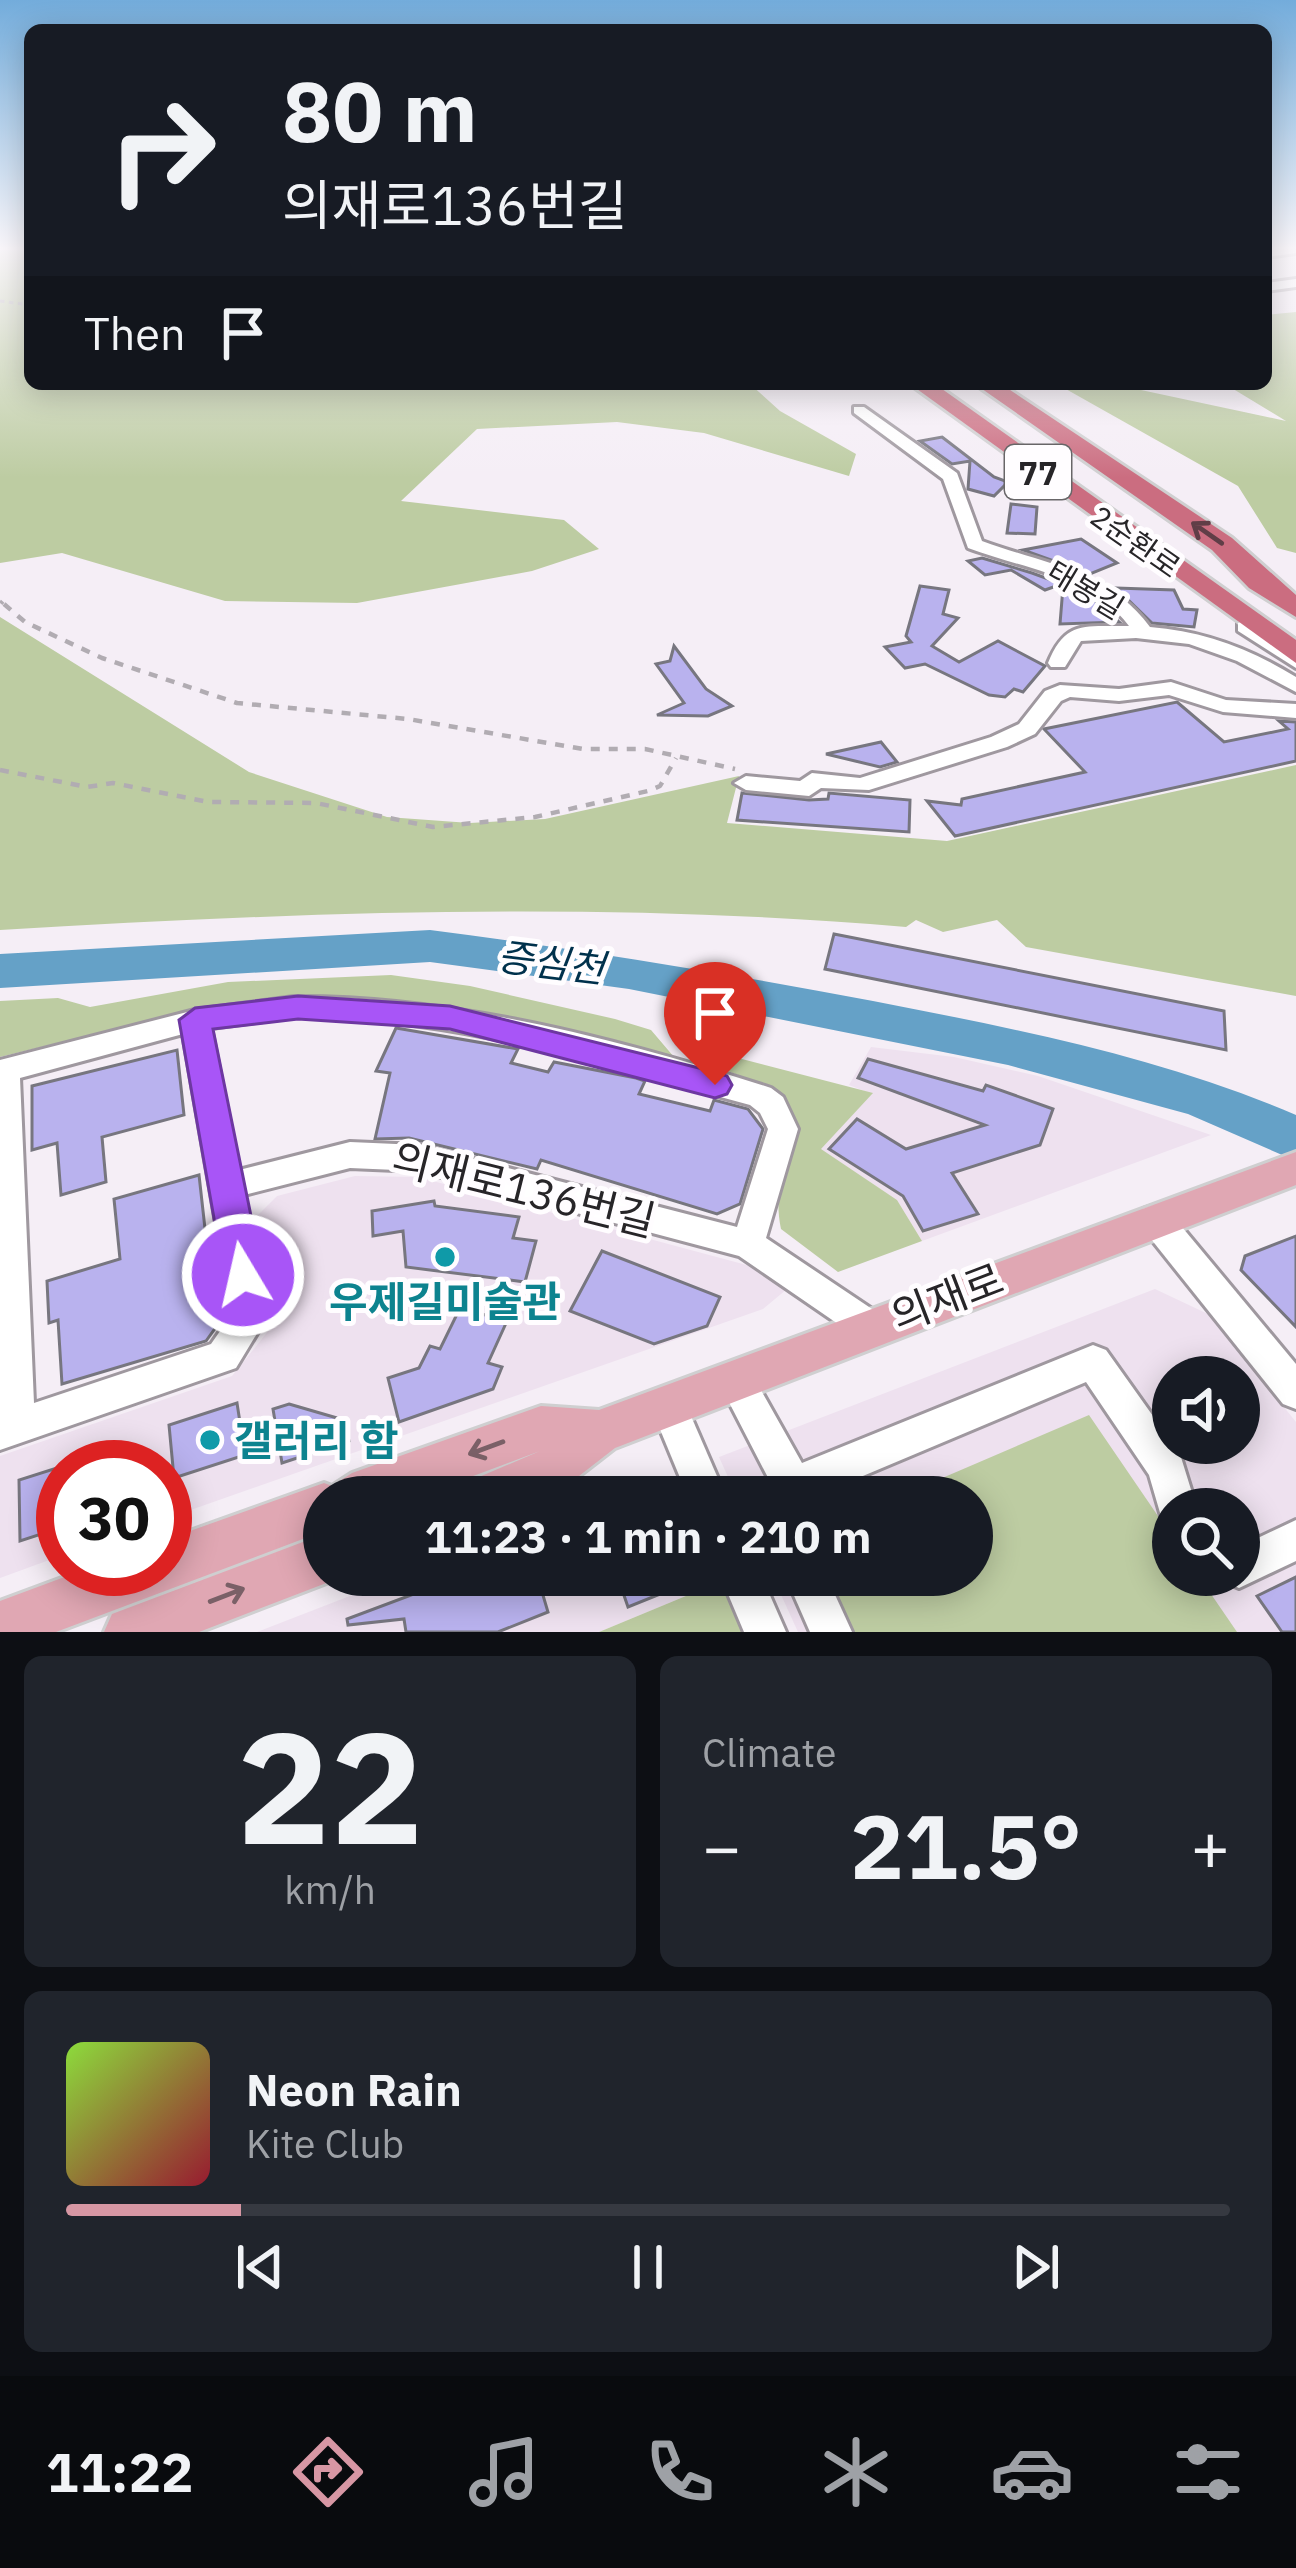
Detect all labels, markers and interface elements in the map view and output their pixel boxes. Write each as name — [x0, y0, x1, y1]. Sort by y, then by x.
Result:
text: 80 m — [282, 56, 478, 165]
icon: right — [84, 72, 240, 228]
text: 의재로136번길 — [282, 170, 628, 240]
icon: arrive — [210, 300, 276, 366]
text: Then — [84, 304, 186, 362]
road number: 77 — [1005, 445, 1071, 499]
street label: 2순환로 — [1084, 496, 1188, 586]
one-way arrow — [1190, 521, 1224, 546]
street label: 태봉길 — [1040, 551, 1132, 627]
water label: 증심천 — [494, 930, 612, 994]
pin — [664, 962, 766, 1085]
icon: arrive — [682, 980, 748, 1046]
street label: 의재로136번길 — [387, 1130, 661, 1248]
position arrow — [180, 1212, 306, 1338]
marker: 우제길미술관 — [432, 1244, 458, 1270]
street label: 의재로 — [883, 1251, 1011, 1343]
place label: 우제길미술관 — [329, 1274, 561, 1329]
map controls — [1152, 1356, 1260, 1596]
button: sound — [1152, 1356, 1260, 1464]
place label: 갤러리 함 — [234, 1413, 398, 1468]
marker: 갤러리 함 — [197, 1427, 223, 1453]
one-way arrow — [468, 1439, 505, 1460]
speed limit sign: 30 — [36, 1440, 192, 1596]
button: search — [1152, 1488, 1260, 1596]
text: 11:23 · 1 min · 210 m — [425, 1507, 871, 1565]
one-way arrow — [208, 1583, 245, 1605]
text: 22 — [236, 1684, 424, 1887]
text: Climate — [702, 1727, 836, 1778]
text: 21.5° — [850, 1787, 1082, 1904]
text: − — [702, 1803, 742, 1889]
text: + — [1190, 1803, 1230, 1889]
text: km/h — [284, 1864, 376, 1915]
text: Neon Rain — [246, 2060, 462, 2118]
text: Kite Club — [246, 2118, 404, 2169]
icon: previous — [227, 2234, 293, 2300]
icon: pause — [615, 2234, 681, 2300]
icon: next — [1003, 2234, 1069, 2300]
icon: directions — [286, 2430, 370, 2514]
icon: music — [462, 2430, 546, 2514]
icon: phone — [638, 2430, 722, 2514]
icon: climate — [814, 2430, 898, 2514]
icon: car — [990, 2430, 1074, 2514]
icon: filters — [1166, 2430, 1250, 2514]
text: 11:22 — [46, 2437, 193, 2507]

